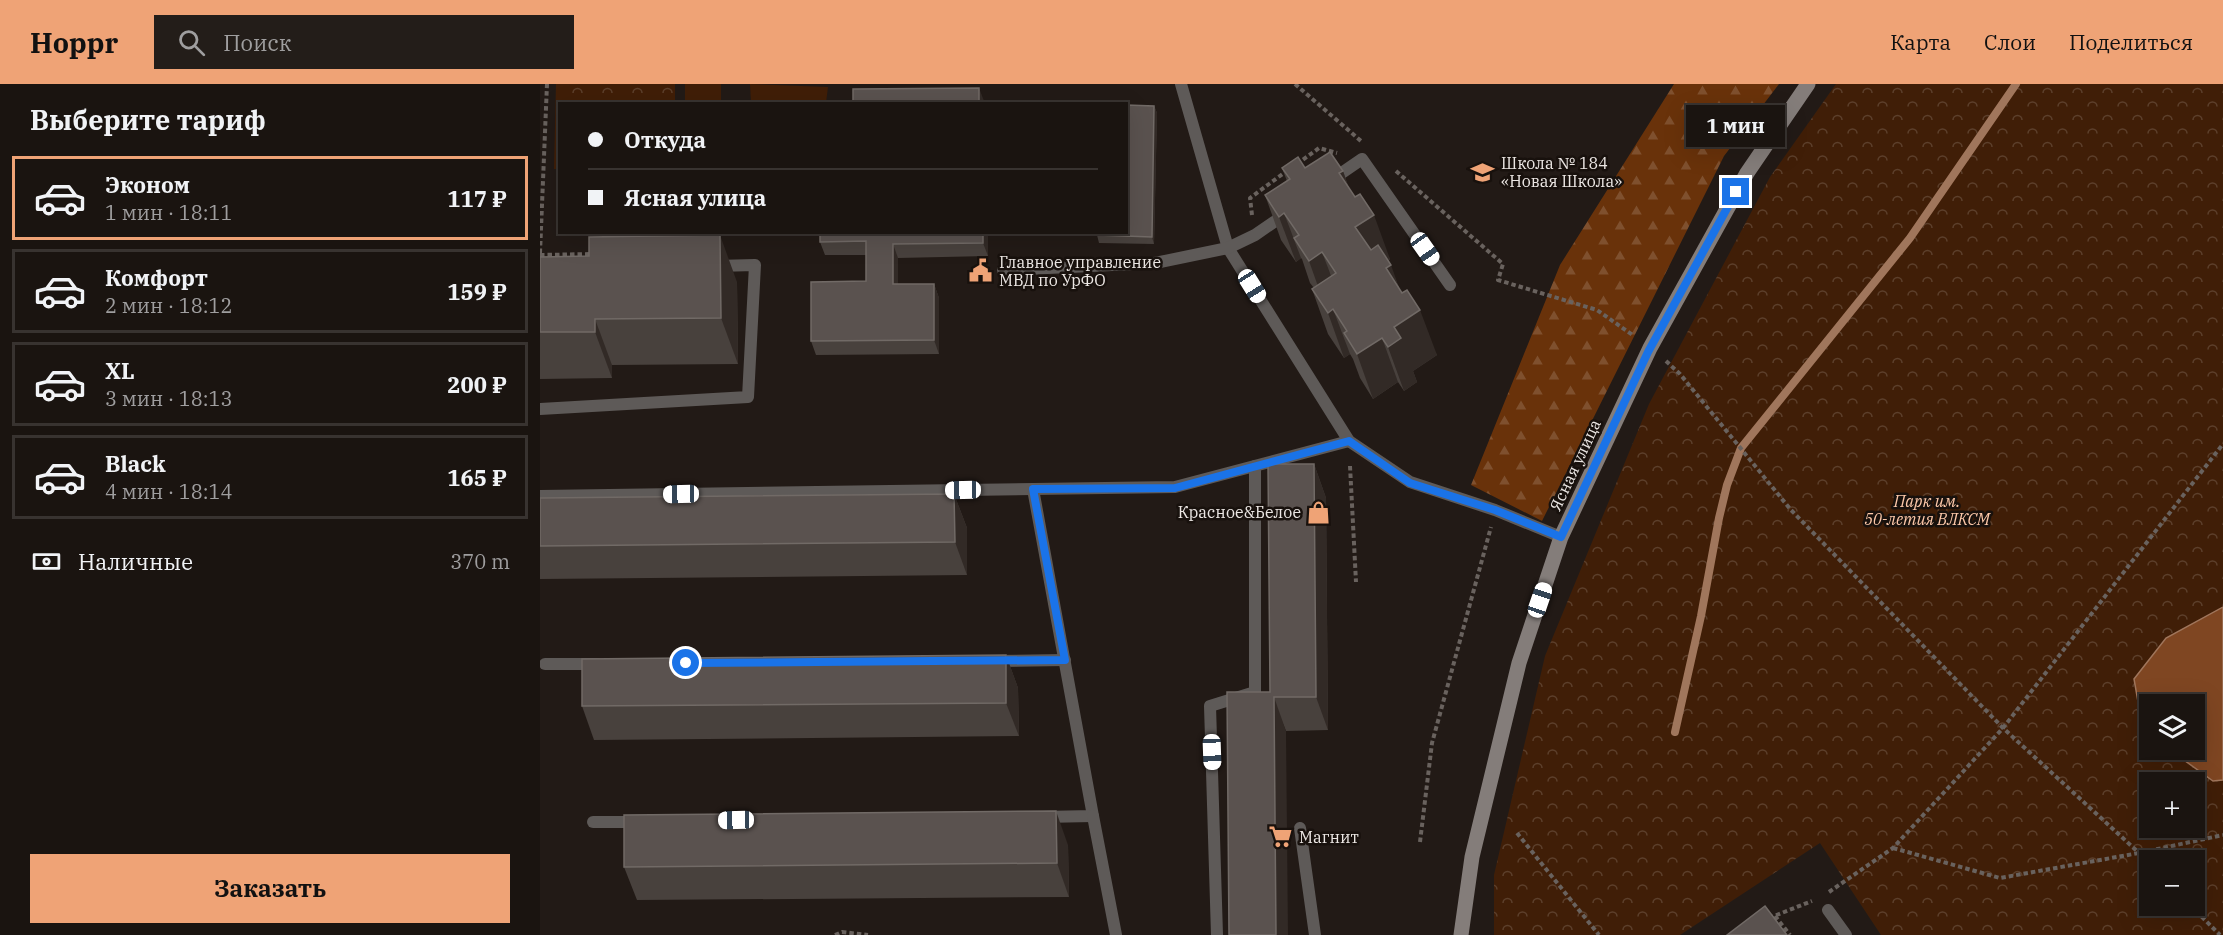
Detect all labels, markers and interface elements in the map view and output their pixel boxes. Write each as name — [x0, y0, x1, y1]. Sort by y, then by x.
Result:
search box — [154, 15, 574, 69]
text: Hoppr — [30, 24, 118, 61]
icon: search — [175, 26, 208, 59]
text: Поиск — [223, 28, 292, 57]
text: Карта — [1890, 28, 1951, 56]
text: Слои — [1984, 28, 2036, 56]
text: Поделиться — [2069, 28, 2193, 56]
text: Выберите тариф — [30, 102, 266, 137]
callout: 1 мин — [1686, 105, 1786, 147]
text: 1 мин — [1706, 112, 1765, 139]
text: Откуда — [624, 125, 706, 154]
place label: Школа № 184 «Новая Школа» — [1501, 153, 1622, 191]
school or university icon: Школа № 184 «Новая Школа» — [1470, 159, 1496, 185]
text: Эконом — [105, 170, 190, 199]
icon: car — [33, 171, 87, 225]
route end — [1722, 178, 1749, 205]
text: Ясная улица — [624, 183, 766, 212]
text: 117 ₽ — [447, 184, 507, 213]
text: 1 мин · 18:11 — [105, 199, 233, 226]
car — [1407, 229, 1443, 269]
place label: Главное управление МВД по УрФО — [999, 252, 1161, 290]
public building icon: Главное управление МВД по УрФО — [968, 258, 994, 284]
text: Комфорт — [105, 263, 208, 292]
icon: car — [33, 264, 87, 318]
car — [1235, 266, 1269, 306]
text: 159 ₽ — [447, 277, 507, 306]
text: 2 мин · 18:12 — [105, 292, 233, 319]
text: XL — [105, 356, 135, 385]
icon: car — [33, 357, 87, 411]
text: 200 ₽ — [447, 370, 507, 399]
text: 3 мин · 18:13 — [105, 385, 233, 412]
street label: Ясная улица — [1545, 416, 1605, 514]
text: Black — [105, 449, 166, 478]
icon: car — [33, 450, 87, 504]
text: 165 ₽ — [447, 463, 507, 492]
text: 4 мин · 18:14 — [105, 478, 233, 505]
car — [945, 481, 981, 499]
car — [663, 485, 699, 503]
park label: Парк им. 50-летия ВЛКСМ — [1864, 491, 1991, 529]
shop icon: Красное&Белое — [1306, 499, 1332, 525]
place label: Красное&Белое — [1178, 502, 1301, 522]
icon: cash — [30, 545, 63, 578]
text: Наличные — [78, 547, 193, 576]
text: 370 m — [450, 548, 510, 575]
car — [1526, 580, 1554, 620]
route start — [672, 649, 699, 676]
map controls — [2139, 694, 2205, 916]
button: layers — [2139, 694, 2205, 760]
car — [1202, 734, 1222, 770]
button: + — [2139, 772, 2205, 838]
car — [718, 811, 754, 829]
supermarket icon: Магнит — [1268, 824, 1294, 850]
place label: Магнит — [1299, 827, 1359, 847]
button: − — [2139, 850, 2205, 916]
button: Заказать — [30, 854, 510, 923]

